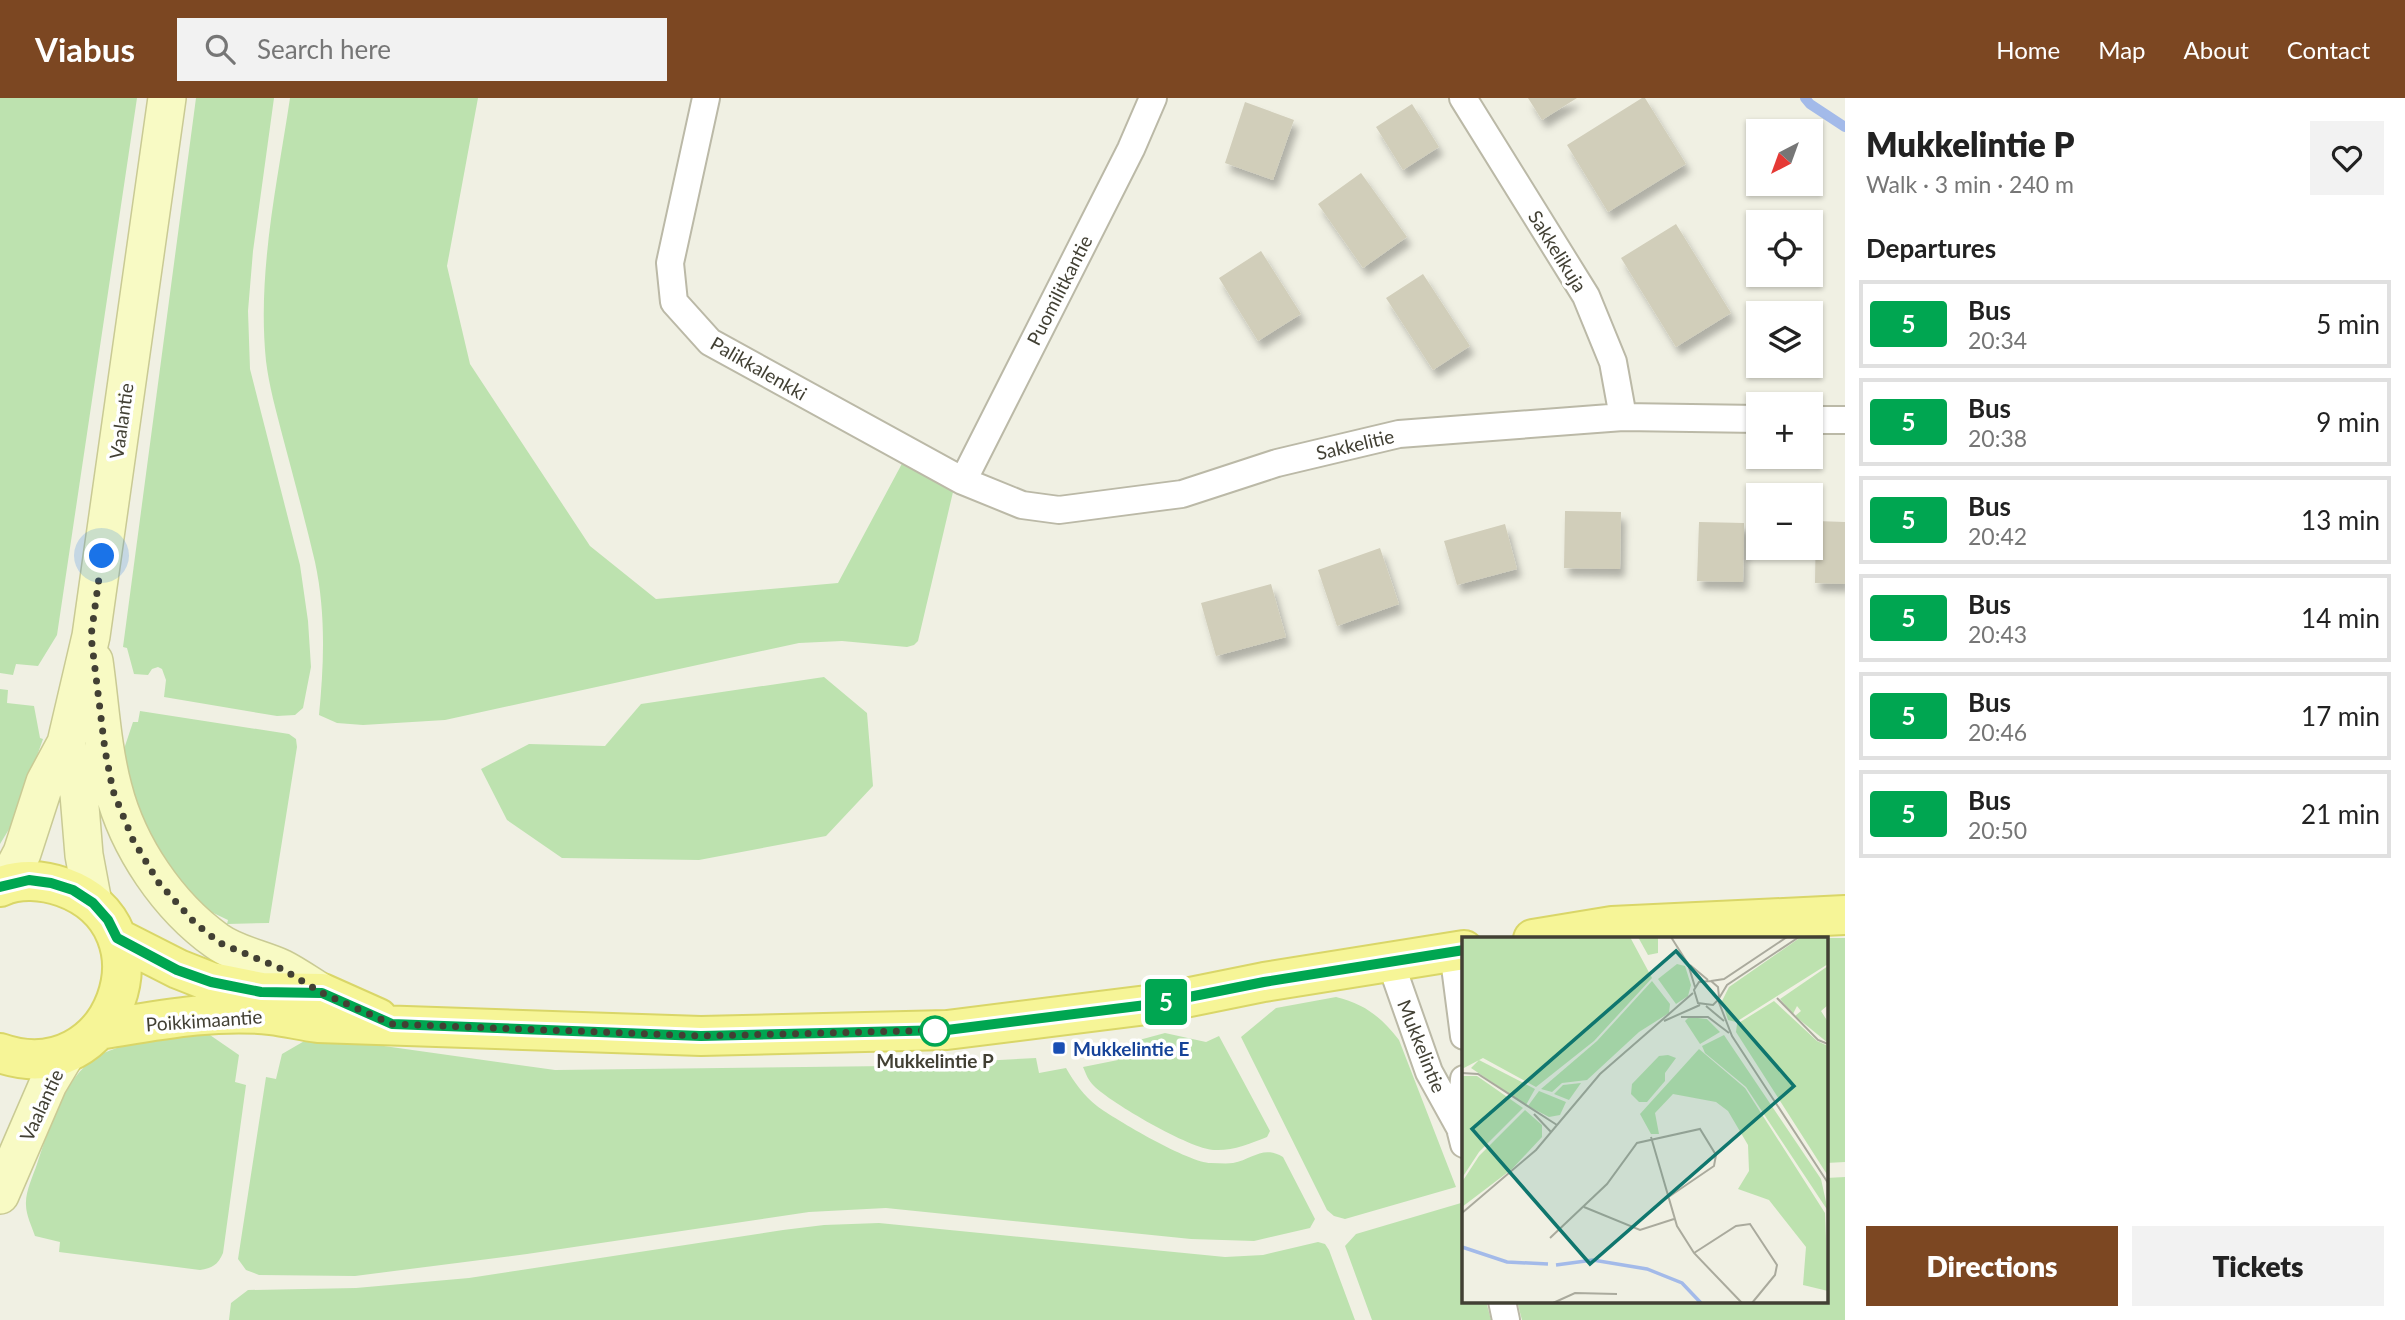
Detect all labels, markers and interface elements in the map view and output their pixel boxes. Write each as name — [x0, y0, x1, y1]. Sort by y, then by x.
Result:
search box — [177, 18, 667, 81]
text: Viabus — [35, 29, 135, 69]
icon: search — [201, 30, 239, 68]
text: Search here — [257, 33, 391, 65]
text: Home — [1996, 35, 2060, 64]
text: Map — [2098, 35, 2146, 64]
text: About — [2184, 35, 2249, 64]
text: Contact — [2287, 35, 2370, 64]
north arrow — [1746, 119, 1824, 196]
map controls — [1746, 119, 1823, 560]
button: heart — [2310, 121, 2384, 195]
text: Mukkelintie P — [1866, 124, 2074, 164]
text: Walk · 3 min · 240 m — [1866, 170, 2074, 198]
street label: Sakkelikuja — [1524, 206, 1592, 296]
button: locate — [1746, 210, 1823, 287]
street label: Puomilitkantie — [1022, 231, 1096, 349]
text: Departures — [1866, 232, 1996, 264]
text: Bus — [1968, 294, 2011, 326]
button: layers — [1746, 301, 1823, 378]
text: 5 min — [2316, 308, 2380, 340]
text: 5 — [1902, 309, 1915, 338]
text: 20:34 — [1968, 326, 2027, 354]
street label: Palikkalenkki — [707, 331, 811, 405]
street label: Vaalantie — [104, 382, 138, 460]
button: + — [1746, 392, 1823, 469]
text: Bus — [1968, 392, 2011, 424]
text: 9 min — [2316, 406, 2380, 438]
text: 5 — [1902, 407, 1915, 436]
street label: Sakkelitie — [1314, 424, 1396, 464]
text: 20:38 — [1968, 424, 2027, 452]
button: − — [1746, 483, 1823, 560]
text: Bus — [1968, 490, 2011, 522]
text: 13 min — [2301, 504, 2380, 536]
text: 5 — [1902, 505, 1915, 534]
text: 20:42 — [1968, 522, 2027, 550]
your location — [84, 538, 119, 573]
text: Bus — [1968, 588, 2011, 620]
text: 14 min — [2301, 602, 2380, 634]
text: 5 — [1902, 603, 1915, 632]
text: 20:43 — [1968, 620, 2027, 648]
text: Bus — [1968, 686, 2011, 718]
text: 17 min — [2301, 700, 2380, 732]
text: 5 — [1902, 701, 1915, 730]
text: 20:46 — [1968, 718, 2027, 746]
text: Bus — [1968, 784, 2011, 816]
text: 21 min — [2301, 798, 2380, 830]
text: 5 — [1902, 799, 1915, 828]
text: 20:50 — [1968, 816, 2027, 844]
inset map — [1462, 937, 1828, 1302]
line badge: 5 — [1143, 979, 1189, 1025]
text: 5 — [1159, 987, 1173, 1016]
street label: Mukkelintie — [1393, 996, 1451, 1096]
street label: Poikkimaantie — [145, 1004, 263, 1036]
marker: Mukkelintie P — [920, 1016, 950, 1046]
place label: Mukkelintie E — [1073, 1037, 1190, 1060]
marker: Mukkelintie E — [1051, 1040, 1067, 1056]
place label: Mukkelintie P — [876, 1049, 994, 1072]
street label: Vaalantie — [14, 1065, 68, 1145]
button: Directions — [1866, 1226, 2118, 1306]
button: Tickets — [2132, 1226, 2384, 1306]

